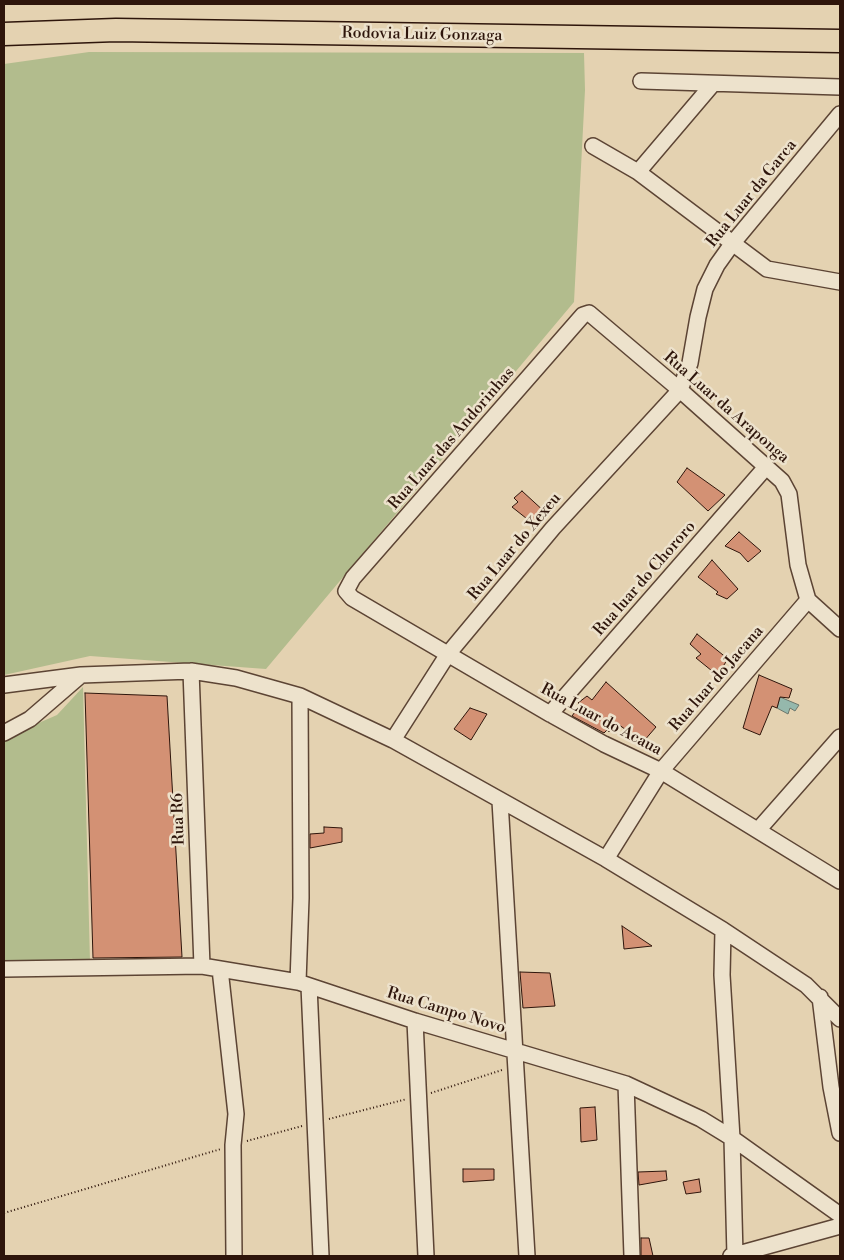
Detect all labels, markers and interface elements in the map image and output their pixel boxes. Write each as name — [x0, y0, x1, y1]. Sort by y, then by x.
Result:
street label: Rodovia Luiz Gonzaga — [341, 24, 503, 46]
street label: Rua Luar da Garca — [703, 136, 801, 252]
street label: Rua Luar da Araponga — [659, 348, 793, 468]
street label: Rua Luar das Andorinhas — [385, 364, 519, 514]
street label: Rua Luar do Xexeu — [464, 489, 566, 605]
street label: Rua luar do Chororo — [590, 518, 700, 640]
street label: Rua luar do Jacana — [666, 622, 768, 736]
street label: Rua Luar do Acaua — [537, 680, 665, 760]
street label: Rua R6 — [168, 793, 190, 845]
street label: Rua Campo Novo — [384, 984, 508, 1038]

